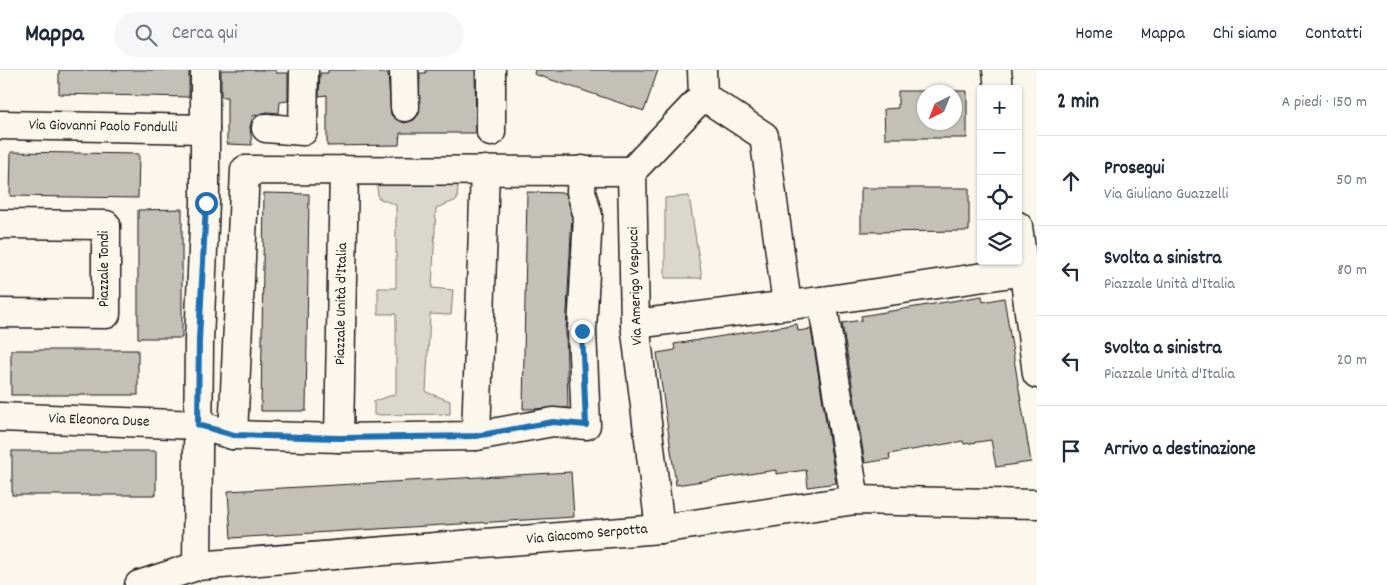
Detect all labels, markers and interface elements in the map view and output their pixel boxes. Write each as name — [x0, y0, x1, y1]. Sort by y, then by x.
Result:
search box — [114, 12, 464, 57]
text: Mappa — [25, 18, 84, 52]
icon: search — [132, 21, 160, 49]
text: Cerca qui — [172, 21, 238, 48]
text: Home — [1075, 22, 1113, 47]
text: Mappa — [1141, 22, 1185, 47]
text: Chi siamo — [1213, 22, 1277, 47]
text: Contatti — [1305, 22, 1362, 47]
north arrow — [917, 85, 962, 130]
map controls — [977, 85, 1022, 265]
button: + — [977, 85, 1022, 130]
text: 2 min — [1057, 88, 1099, 118]
text: A piedi · 150 m — [1282, 91, 1367, 114]
street label: Via Giovanni Paolo Fondulli — [28, 115, 178, 139]
button: − — [977, 130, 1022, 175]
text: Prosegui — [1104, 156, 1164, 183]
icon: ahead — [1057, 167, 1085, 195]
text: 50 m — [1336, 169, 1367, 192]
button: locate — [977, 175, 1022, 220]
text: Via Giuliano Guazzelli — [1104, 183, 1228, 206]
route start — [195, 192, 218, 215]
button: layers — [977, 220, 1022, 265]
street label: Via Amerigo Vespucci — [623, 226, 649, 346]
street label: Piazzale Tondi — [94, 230, 116, 307]
street label: Piazzale Unità d'Italia — [330, 242, 354, 365]
text: Svolta a sinistra — [1104, 246, 1222, 273]
icon: left — [1057, 257, 1085, 285]
text: 80 m — [1337, 259, 1367, 282]
text: Piazzale Unità d'Italia — [1104, 273, 1235, 296]
route end — [571, 320, 594, 343]
text: Svolta a sinistra — [1104, 336, 1222, 363]
icon: left — [1057, 347, 1085, 375]
text: 20 m — [1337, 349, 1367, 372]
text: Piazzale Unità d'Italia — [1104, 363, 1235, 386]
street label: Via Eleonora Duse — [48, 408, 150, 434]
icon: arrive — [1057, 437, 1085, 465]
text: Arrivo a destinazione — [1104, 437, 1256, 464]
street label: Via Giacomo Serpotta — [526, 519, 649, 551]

